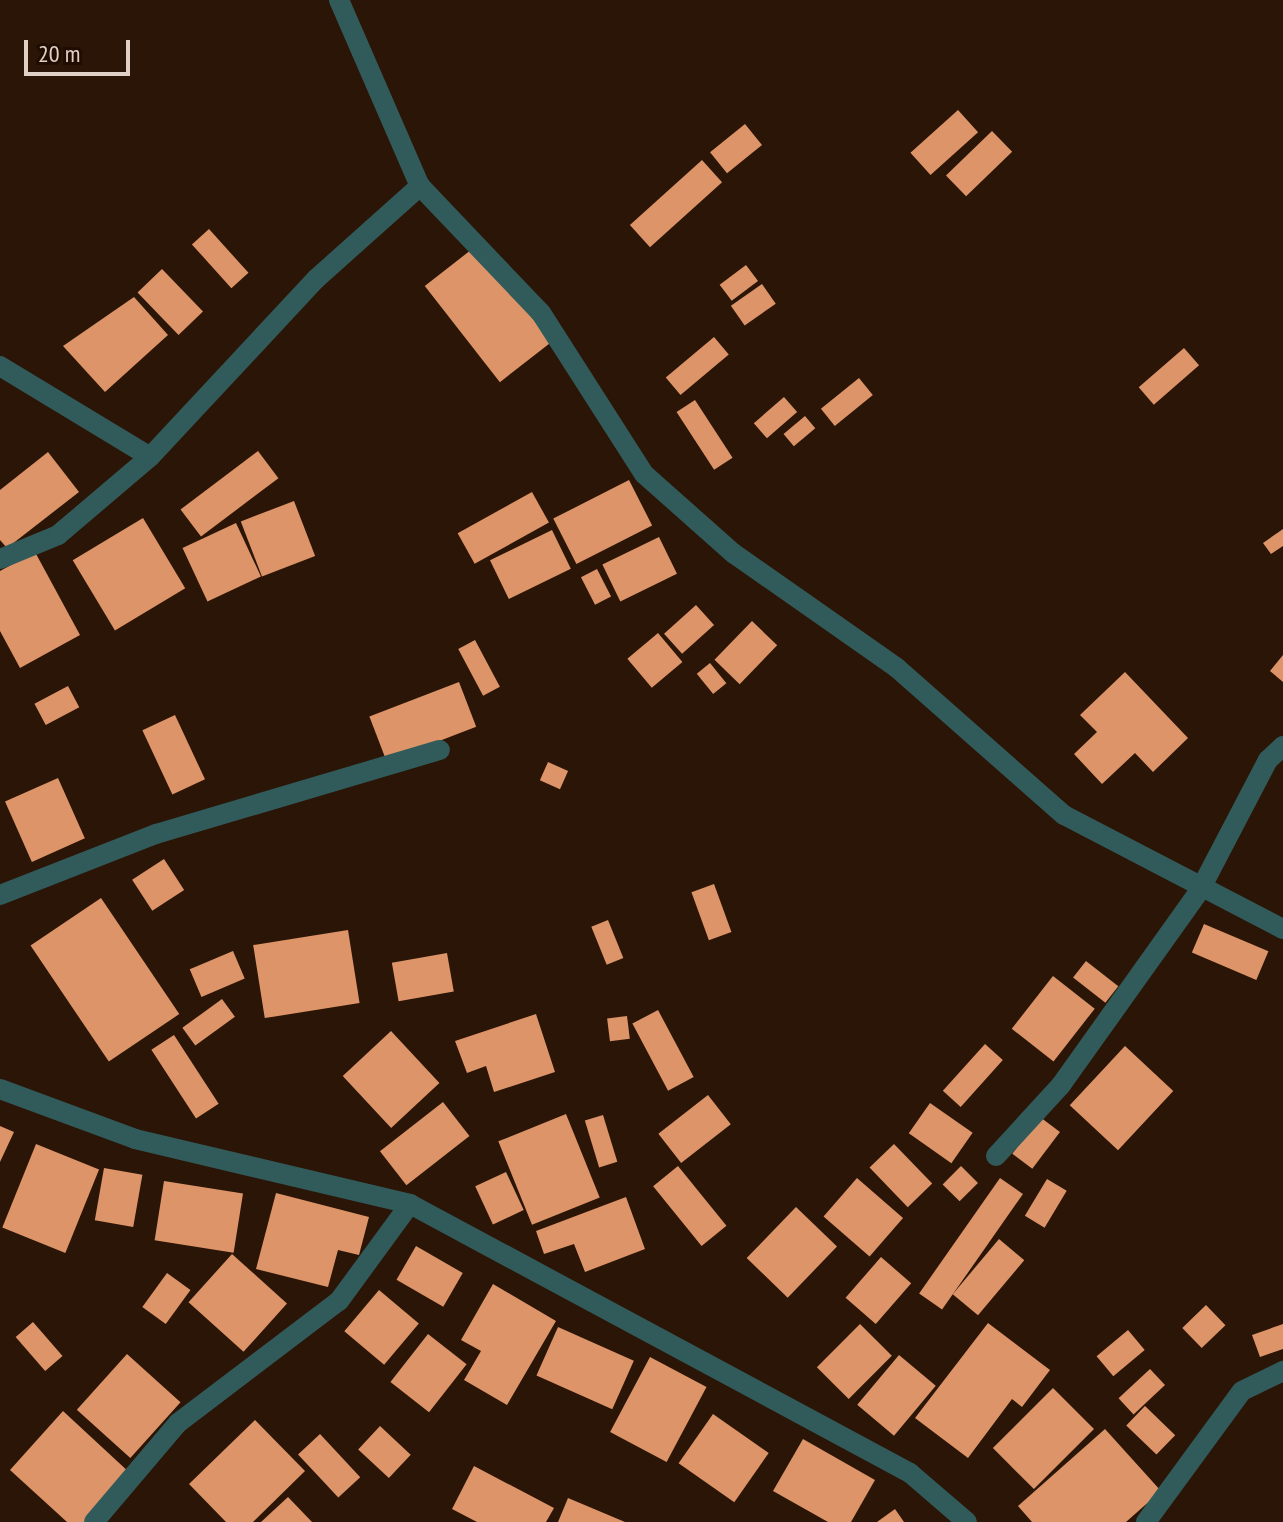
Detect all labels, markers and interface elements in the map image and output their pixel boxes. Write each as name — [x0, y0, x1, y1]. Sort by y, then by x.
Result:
scale bar — [28, 24, 134, 74]
text: 20 m — [38, 38, 80, 69]

